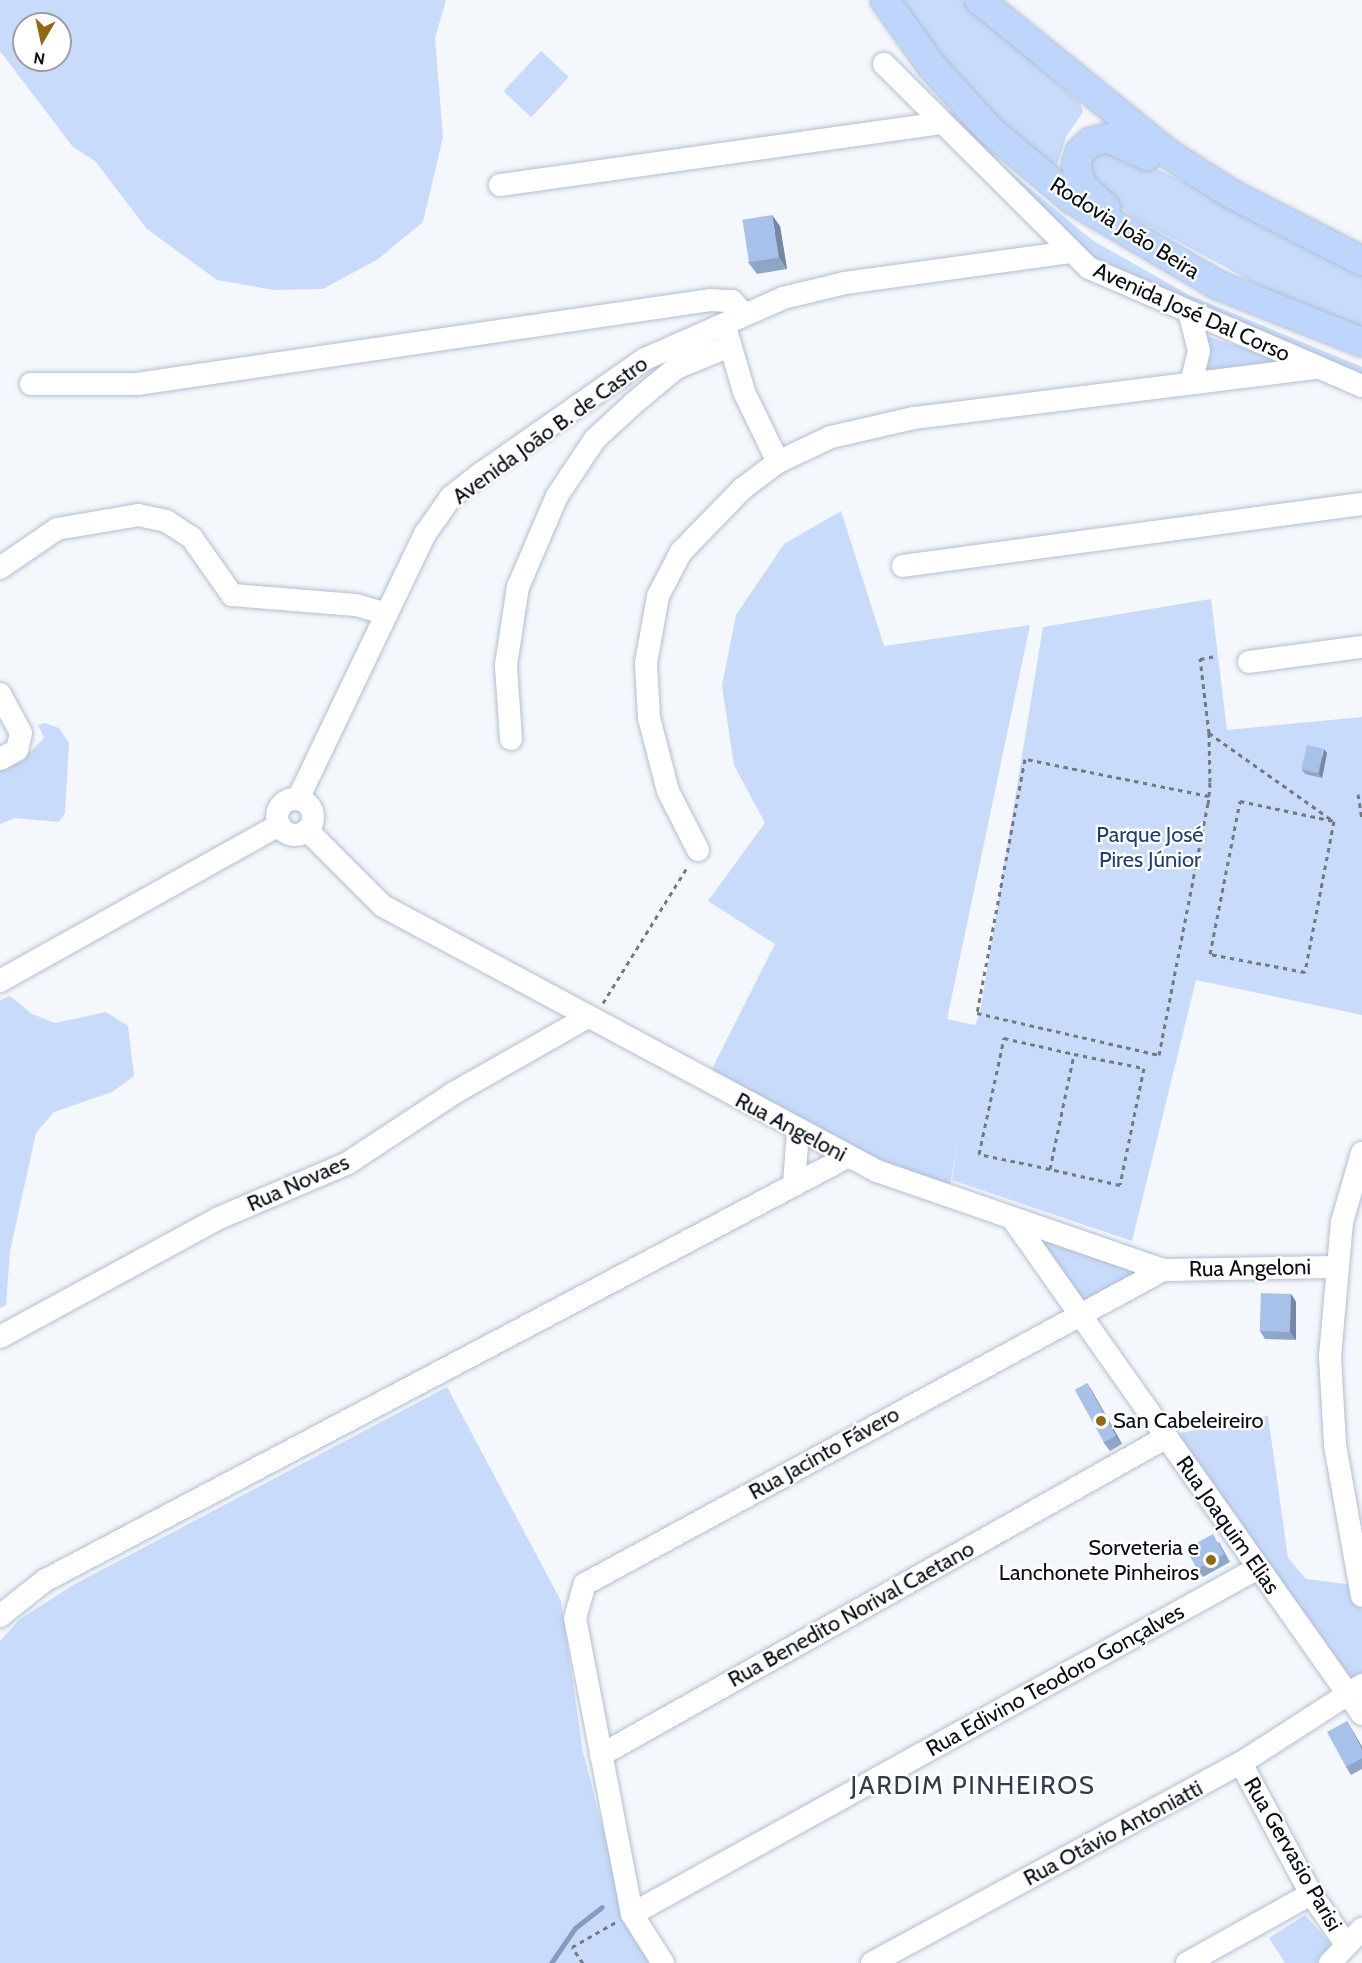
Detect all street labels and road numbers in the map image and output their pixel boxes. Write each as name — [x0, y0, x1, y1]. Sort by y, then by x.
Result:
street label: Rodovia João Beira — [1045, 171, 1205, 285]
street label: Avenida José Dal Corso — [1090, 257, 1294, 367]
street label: Avenida João B. de Castro — [447, 350, 653, 510]
street label: Rua Angeloni — [731, 1087, 851, 1167]
street label: Rua Novaes — [243, 1149, 353, 1217]
street label: Rua Angeloni — [1189, 1254, 1311, 1282]
street label: Rua Jacinto Fávero — [744, 1401, 904, 1505]
street label: Rua Joaquim Elias — [1171, 1451, 1285, 1599]
street label: Rua Benedito Norival Caetano — [723, 1535, 979, 1693]
street label: Rua Edivino Teodoro Gonçalves — [922, 1598, 1188, 1762]
street label: Rua Gervasio Parisi — [1238, 1772, 1348, 1936]
street label: Rua Otávio Antoniatti — [1019, 1775, 1207, 1891]

